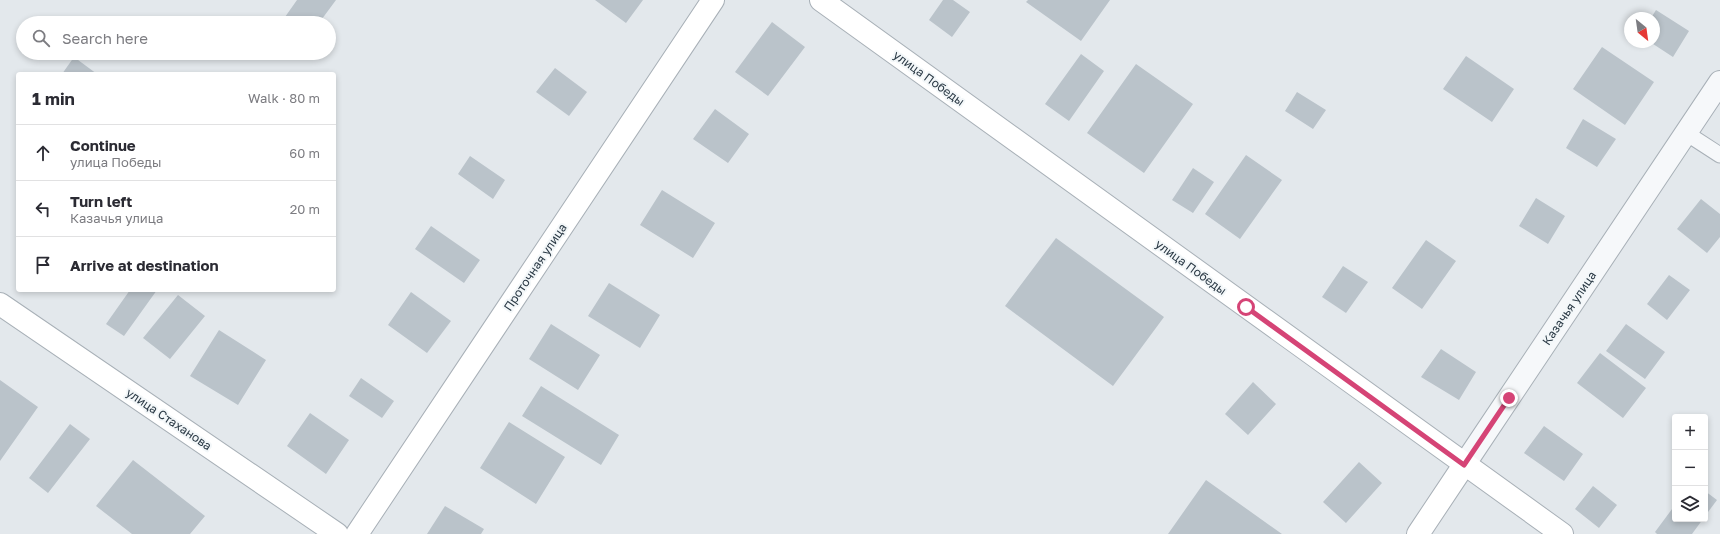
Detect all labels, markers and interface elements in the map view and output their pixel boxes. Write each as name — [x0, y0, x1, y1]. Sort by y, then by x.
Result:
north arrow — [1624, 12, 1660, 48]
search box — [16, 16, 336, 60]
icon: search — [30, 27, 52, 49]
text: Search here — [62, 29, 148, 47]
street label: улица Победы — [890, 47, 968, 109]
text: 1 min — [32, 88, 75, 109]
text: Walk · 80 m — [248, 90, 320, 106]
text: Continue — [70, 136, 136, 154]
icon: ahead — [32, 142, 54, 164]
text: 60 m — [289, 145, 320, 161]
text: улица Победы — [70, 154, 161, 170]
text: Turn left — [70, 192, 132, 210]
icon: left — [32, 198, 54, 220]
text: 20 m — [290, 201, 320, 217]
text: Казачья улица — [70, 210, 163, 226]
street label: Проточная улица — [500, 220, 570, 314]
street label: улица Победы — [1152, 236, 1230, 298]
icon: arrive — [32, 254, 54, 276]
text: Arrive at destination — [70, 256, 219, 274]
street label: Казачья улица — [1539, 268, 1599, 348]
route start — [1237, 298, 1255, 316]
street label: улица Стаханова — [123, 385, 215, 453]
route end — [1500, 389, 1518, 407]
map controls — [1672, 414, 1708, 522]
button: + — [1672, 414, 1708, 450]
button: − — [1672, 450, 1708, 486]
button: layers — [1672, 486, 1708, 522]

